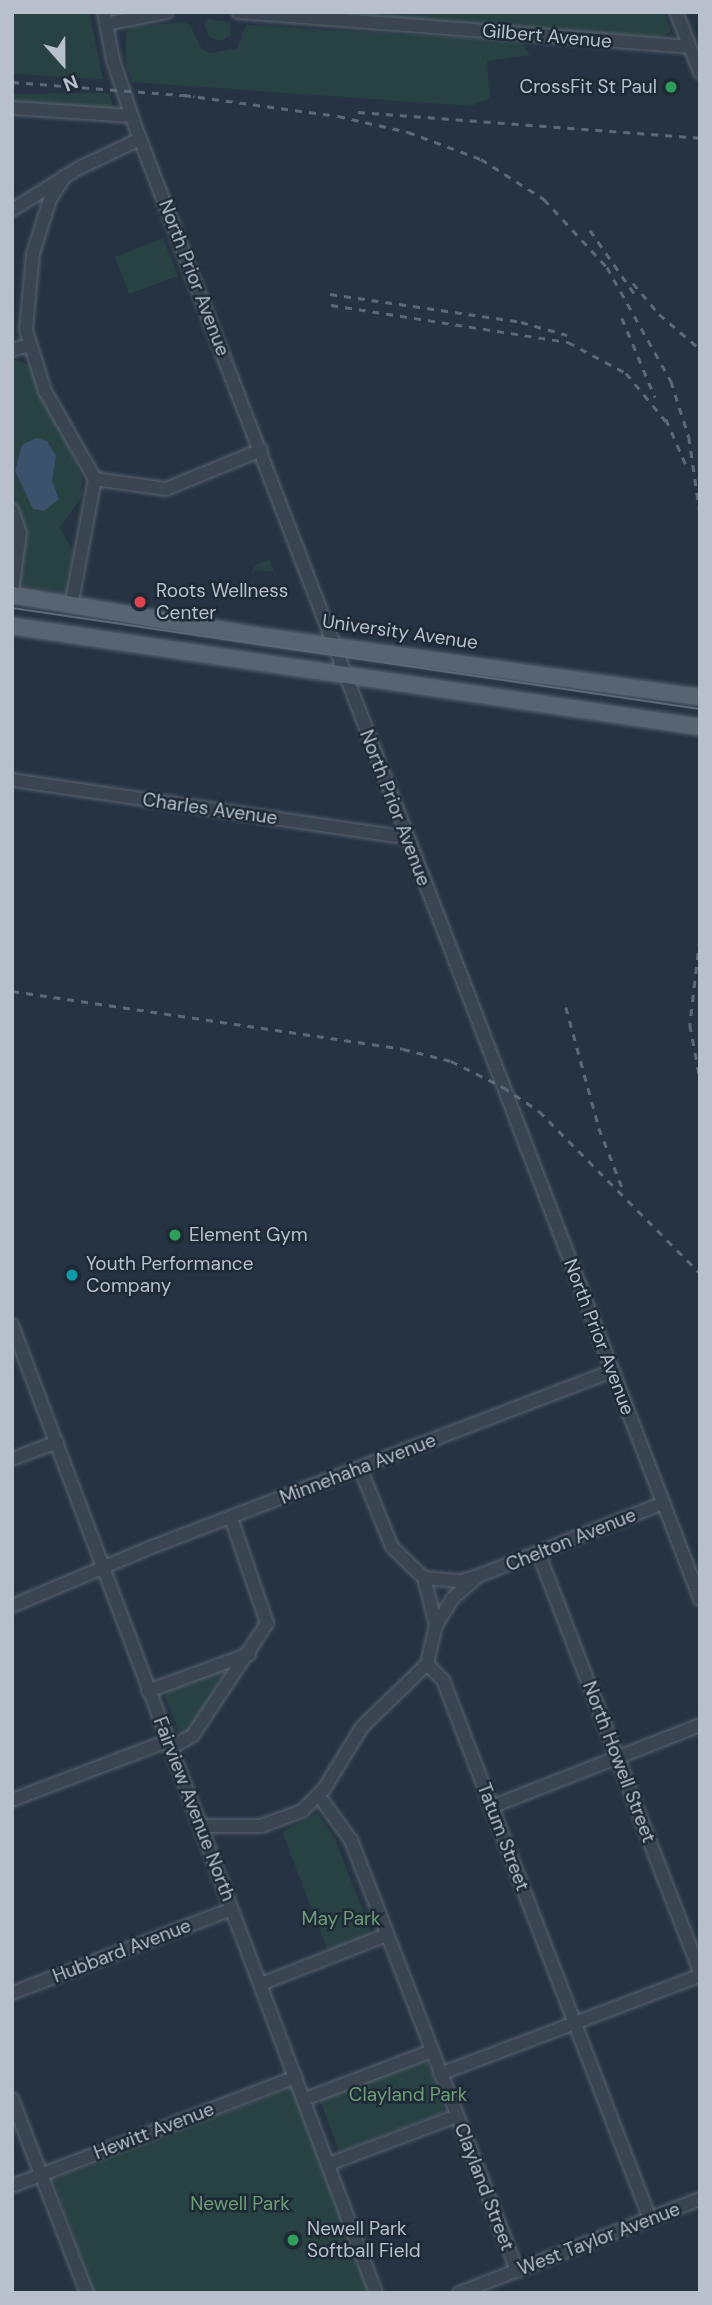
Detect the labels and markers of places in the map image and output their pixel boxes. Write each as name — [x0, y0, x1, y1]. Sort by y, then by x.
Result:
place label: CrossFit St Paul — [520, 76, 657, 98]
marker: CrossFit St Paul — [663, 79, 679, 95]
place label: Roots Wellness Center — [156, 580, 288, 624]
marker: Roots Wellness Center — [130, 592, 150, 612]
place label: Element Gym — [189, 1224, 308, 1246]
marker: Element Gym — [167, 1227, 183, 1243]
place label: Youth Performance Company — [86, 1253, 253, 1297]
marker: Youth Performance Company — [64, 1267, 80, 1283]
place label: Newell Park Softball Field — [307, 2218, 421, 2262]
marker: Newell Park Softball Field — [285, 2232, 301, 2248]

